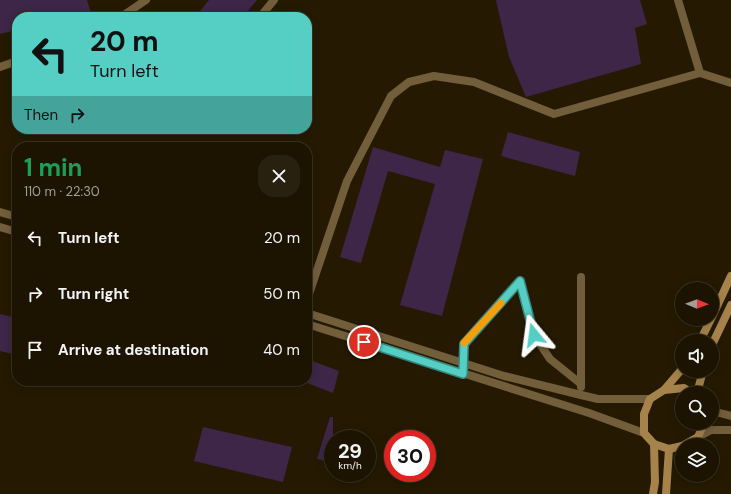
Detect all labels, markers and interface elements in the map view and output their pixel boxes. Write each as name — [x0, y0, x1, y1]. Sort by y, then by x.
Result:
text: 20 m — [90, 23, 159, 60]
icon: left — [24, 28, 76, 80]
text: Turn left — [90, 59, 159, 83]
icon: right — [66, 104, 88, 126]
text: Then — [24, 105, 58, 125]
text: 1 min — [24, 152, 82, 183]
button: close — [258, 155, 300, 197]
text: 110 m · 22:30 — [24, 183, 100, 200]
icon: left — [24, 227, 46, 249]
text: Turn left — [58, 228, 119, 248]
text: 20 m — [264, 228, 300, 248]
north arrow — [675, 282, 719, 326]
map controls — [675, 282, 719, 482]
icon: right — [24, 283, 46, 305]
text: Turn right — [58, 284, 129, 304]
text: 50 m — [263, 284, 300, 304]
position arrow — [513, 314, 555, 356]
pin — [347, 325, 381, 359]
icon: arrive — [353, 331, 375, 353]
button: sound — [675, 334, 719, 378]
icon: arrive — [24, 339, 46, 361]
text: Arrive at destination — [58, 340, 209, 360]
text: 40 m — [263, 340, 300, 360]
button: search — [675, 386, 719, 430]
speed limit sign: 30 — [384, 430, 436, 482]
text: 29 — [338, 438, 362, 464]
button: layers — [675, 438, 719, 482]
text: km/h — [338, 459, 362, 472]

